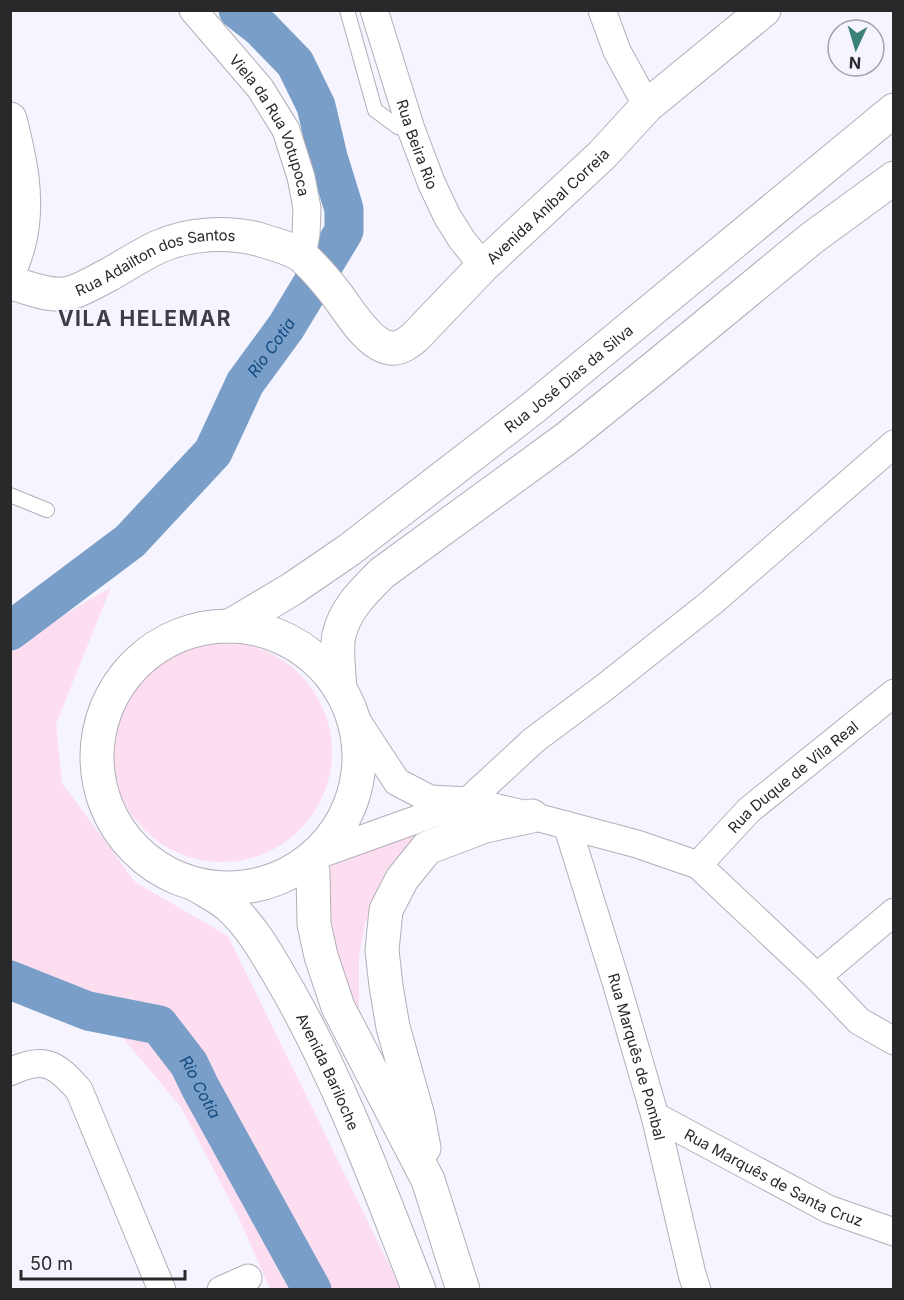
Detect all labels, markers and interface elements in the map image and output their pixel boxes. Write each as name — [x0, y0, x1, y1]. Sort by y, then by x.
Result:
north arrow — [826, 18, 886, 78]
street label: Viela da Rua Votupoca — [226, 50, 314, 198]
text: N — [848, 53, 862, 73]
street label: Rua Beira Rio — [393, 97, 442, 192]
street label: Avenida Aníbal Correia — [482, 144, 613, 268]
street label: Rua Adailton dos Santos — [72, 225, 236, 300]
district label: VILA HELEMAR — [58, 306, 232, 331]
water label: Rio Cotia — [243, 314, 299, 381]
street label: Rua José Dias da Silva — [500, 320, 637, 436]
street label: Rua Duque de Vila Real — [723, 716, 862, 837]
street label: Rua Marquês de Pombal — [604, 971, 670, 1142]
street label: Avenida Bariloche — [293, 1010, 364, 1133]
water label: Rio Cotia — [176, 1051, 225, 1122]
street label: Rua Marquês de Santa Cruz — [681, 1124, 866, 1230]
scale bar — [21, 1243, 184, 1281]
text: 50 m — [30, 1253, 73, 1274]

